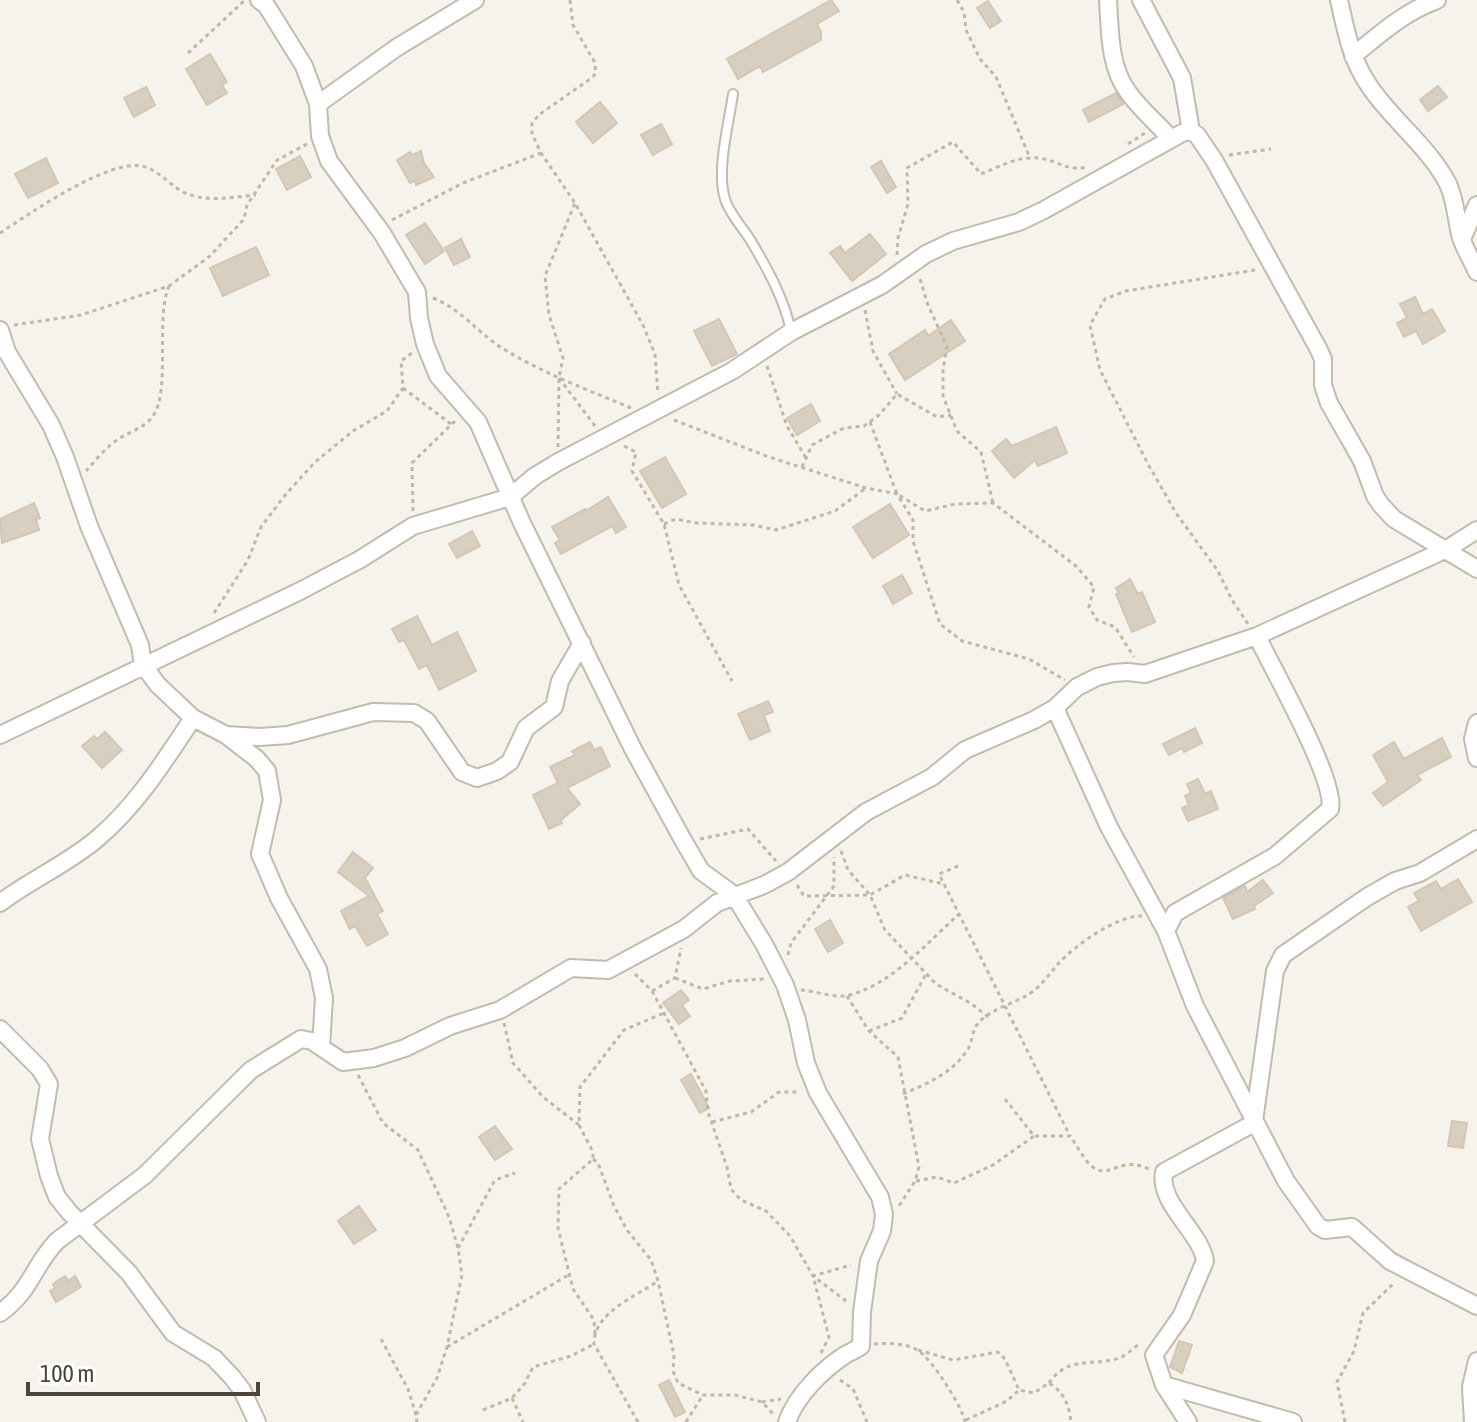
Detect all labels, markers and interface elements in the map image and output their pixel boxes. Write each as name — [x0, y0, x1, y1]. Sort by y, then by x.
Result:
scale bar — [28, 1346, 258, 1396]
text: 100 m — [40, 1360, 94, 1387]

